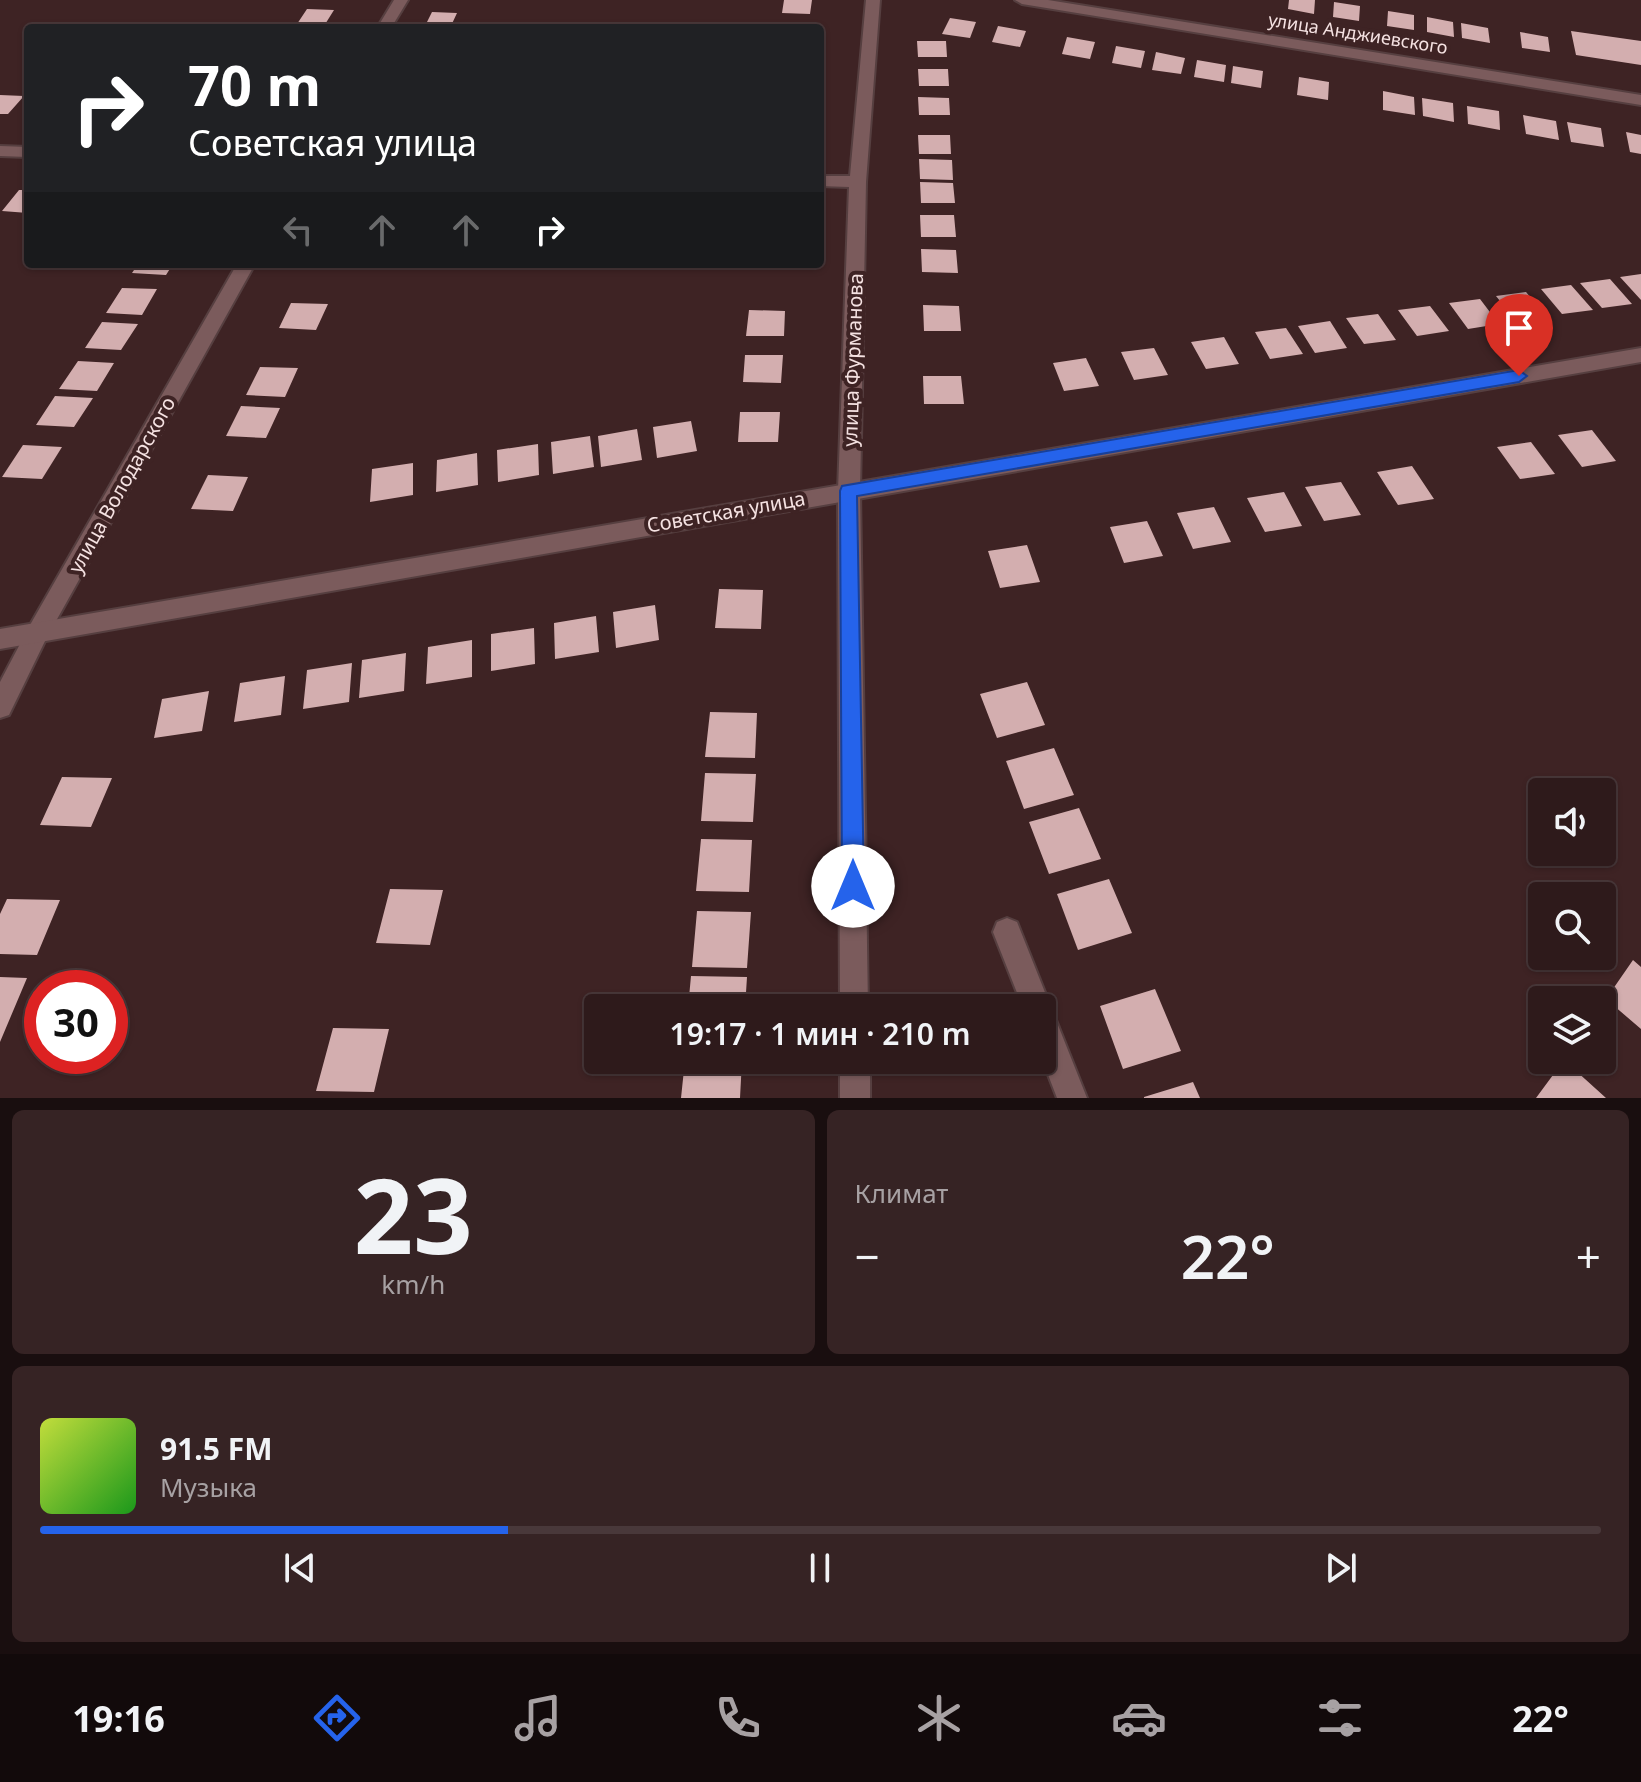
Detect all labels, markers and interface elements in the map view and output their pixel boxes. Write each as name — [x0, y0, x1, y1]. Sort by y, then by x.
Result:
street label: улица Анджиевского — [1267, 7, 1450, 59]
text: 70 m — [188, 46, 321, 122]
icon: right — [56, 56, 160, 160]
text: Советская улица — [188, 118, 477, 167]
icon: left — [276, 208, 320, 252]
icon: ahead — [360, 208, 404, 252]
icon: ahead — [444, 208, 488, 252]
icon: right — [528, 208, 572, 252]
street label: улица Фурманова — [836, 273, 869, 447]
pin — [1485, 294, 1553, 376]
icon: arrive — [1497, 306, 1541, 350]
street label: улица Володарского — [62, 392, 181, 578]
street label: Советская улица — [645, 484, 807, 539]
map controls — [1528, 778, 1616, 1074]
button: sound — [1528, 778, 1616, 866]
position arrow — [811, 844, 895, 928]
button: search — [1528, 882, 1616, 970]
speed limit sign: 30 — [24, 970, 128, 1074]
button: layers — [1528, 986, 1616, 1074]
text: 19:17 · 1 мин · 210 m — [670, 1013, 970, 1054]
text: 23 — [354, 1143, 473, 1284]
text: Климат — [855, 1175, 948, 1211]
text: 22° — [1181, 1215, 1275, 1297]
text: − — [855, 1226, 880, 1286]
text: + — [1576, 1226, 1601, 1286]
text: km/h — [381, 1266, 445, 1302]
text: 91.5 FM — [160, 1428, 272, 1469]
text: Музыка — [160, 1469, 257, 1505]
icon: previous — [278, 1546, 322, 1590]
icon: pause — [798, 1546, 842, 1590]
icon: next — [1319, 1546, 1363, 1590]
icon: directions — [309, 1690, 365, 1746]
icon: music — [510, 1690, 566, 1746]
icon: phone — [710, 1690, 766, 1746]
icon: climate — [911, 1690, 967, 1746]
icon: car — [1111, 1690, 1167, 1746]
icon: filters — [1312, 1690, 1368, 1746]
text: 19:16 — [72, 1694, 165, 1743]
text: 22° — [1512, 1694, 1569, 1743]

